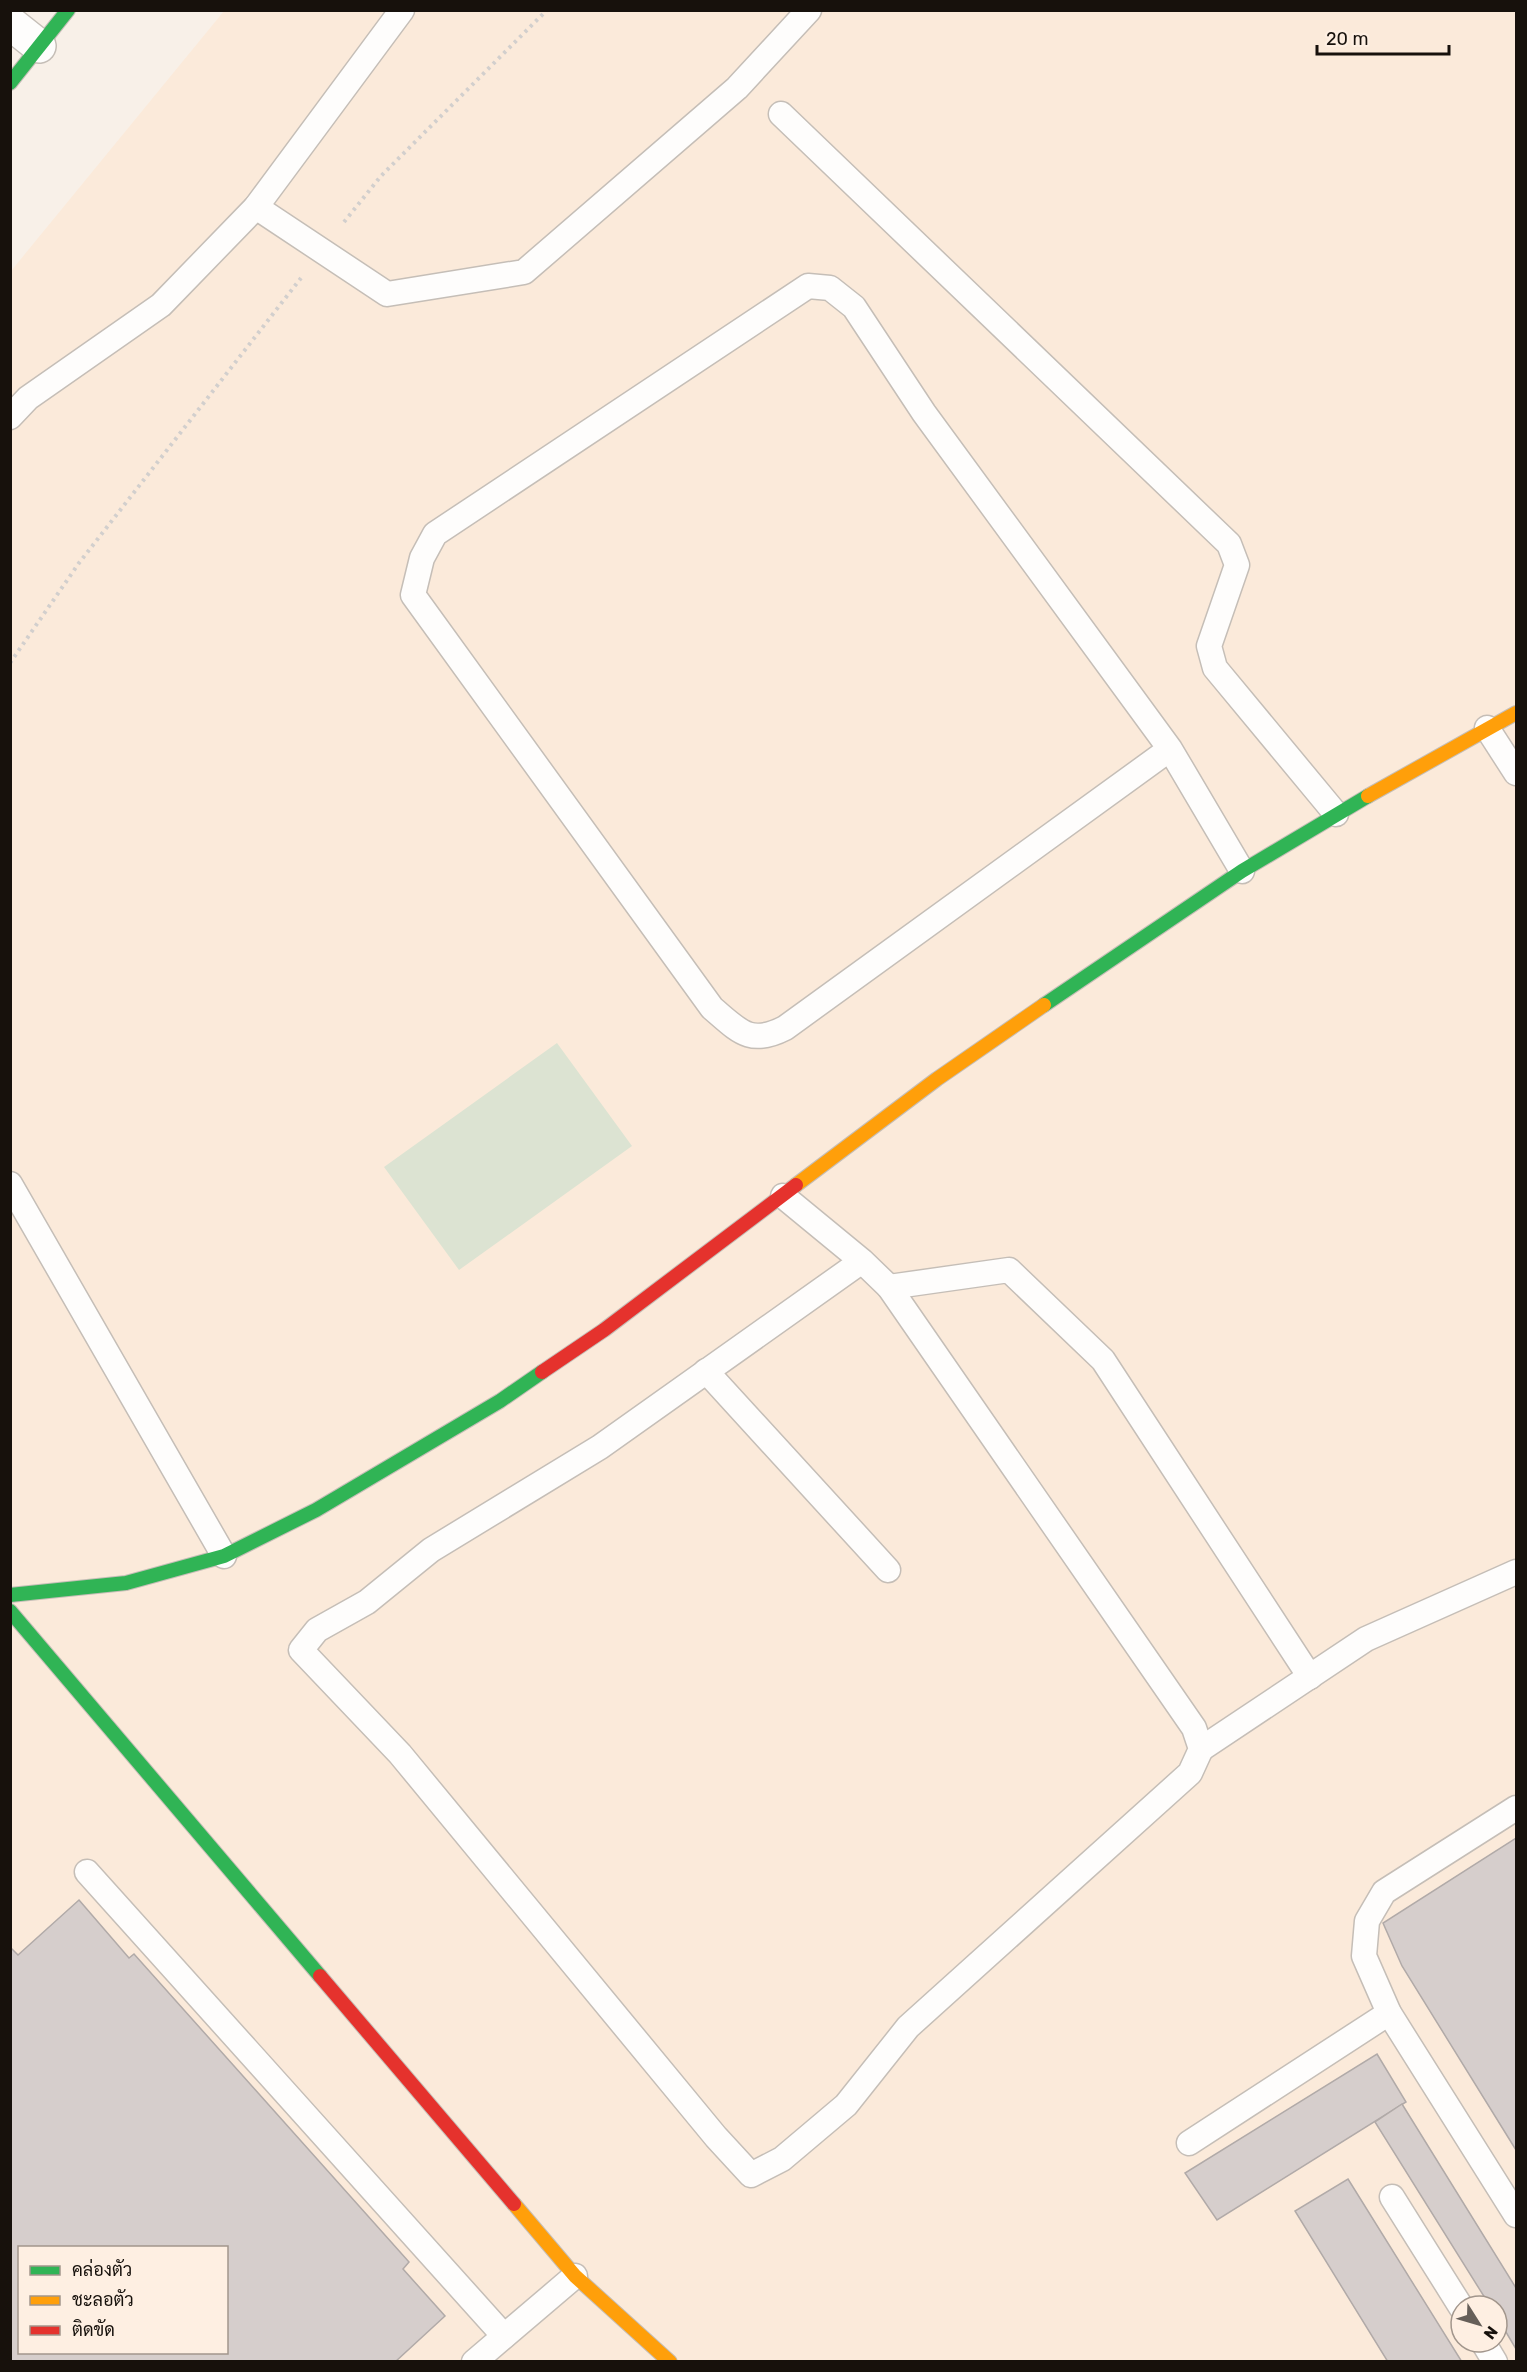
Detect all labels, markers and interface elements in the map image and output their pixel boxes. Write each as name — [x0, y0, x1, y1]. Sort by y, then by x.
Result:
scale bar — [1317, 18, 1449, 56]
text: 20 m — [1326, 28, 1368, 50]
legend — [18, 2246, 228, 2354]
text: คล่องตัว — [72, 2258, 132, 2281]
text: ชะลอตัว — [72, 2289, 134, 2311]
north arrow — [1449, 2294, 1509, 2354]
text: ติดขัด — [72, 2319, 115, 2341]
text: N — [1480, 2322, 1502, 2343]

